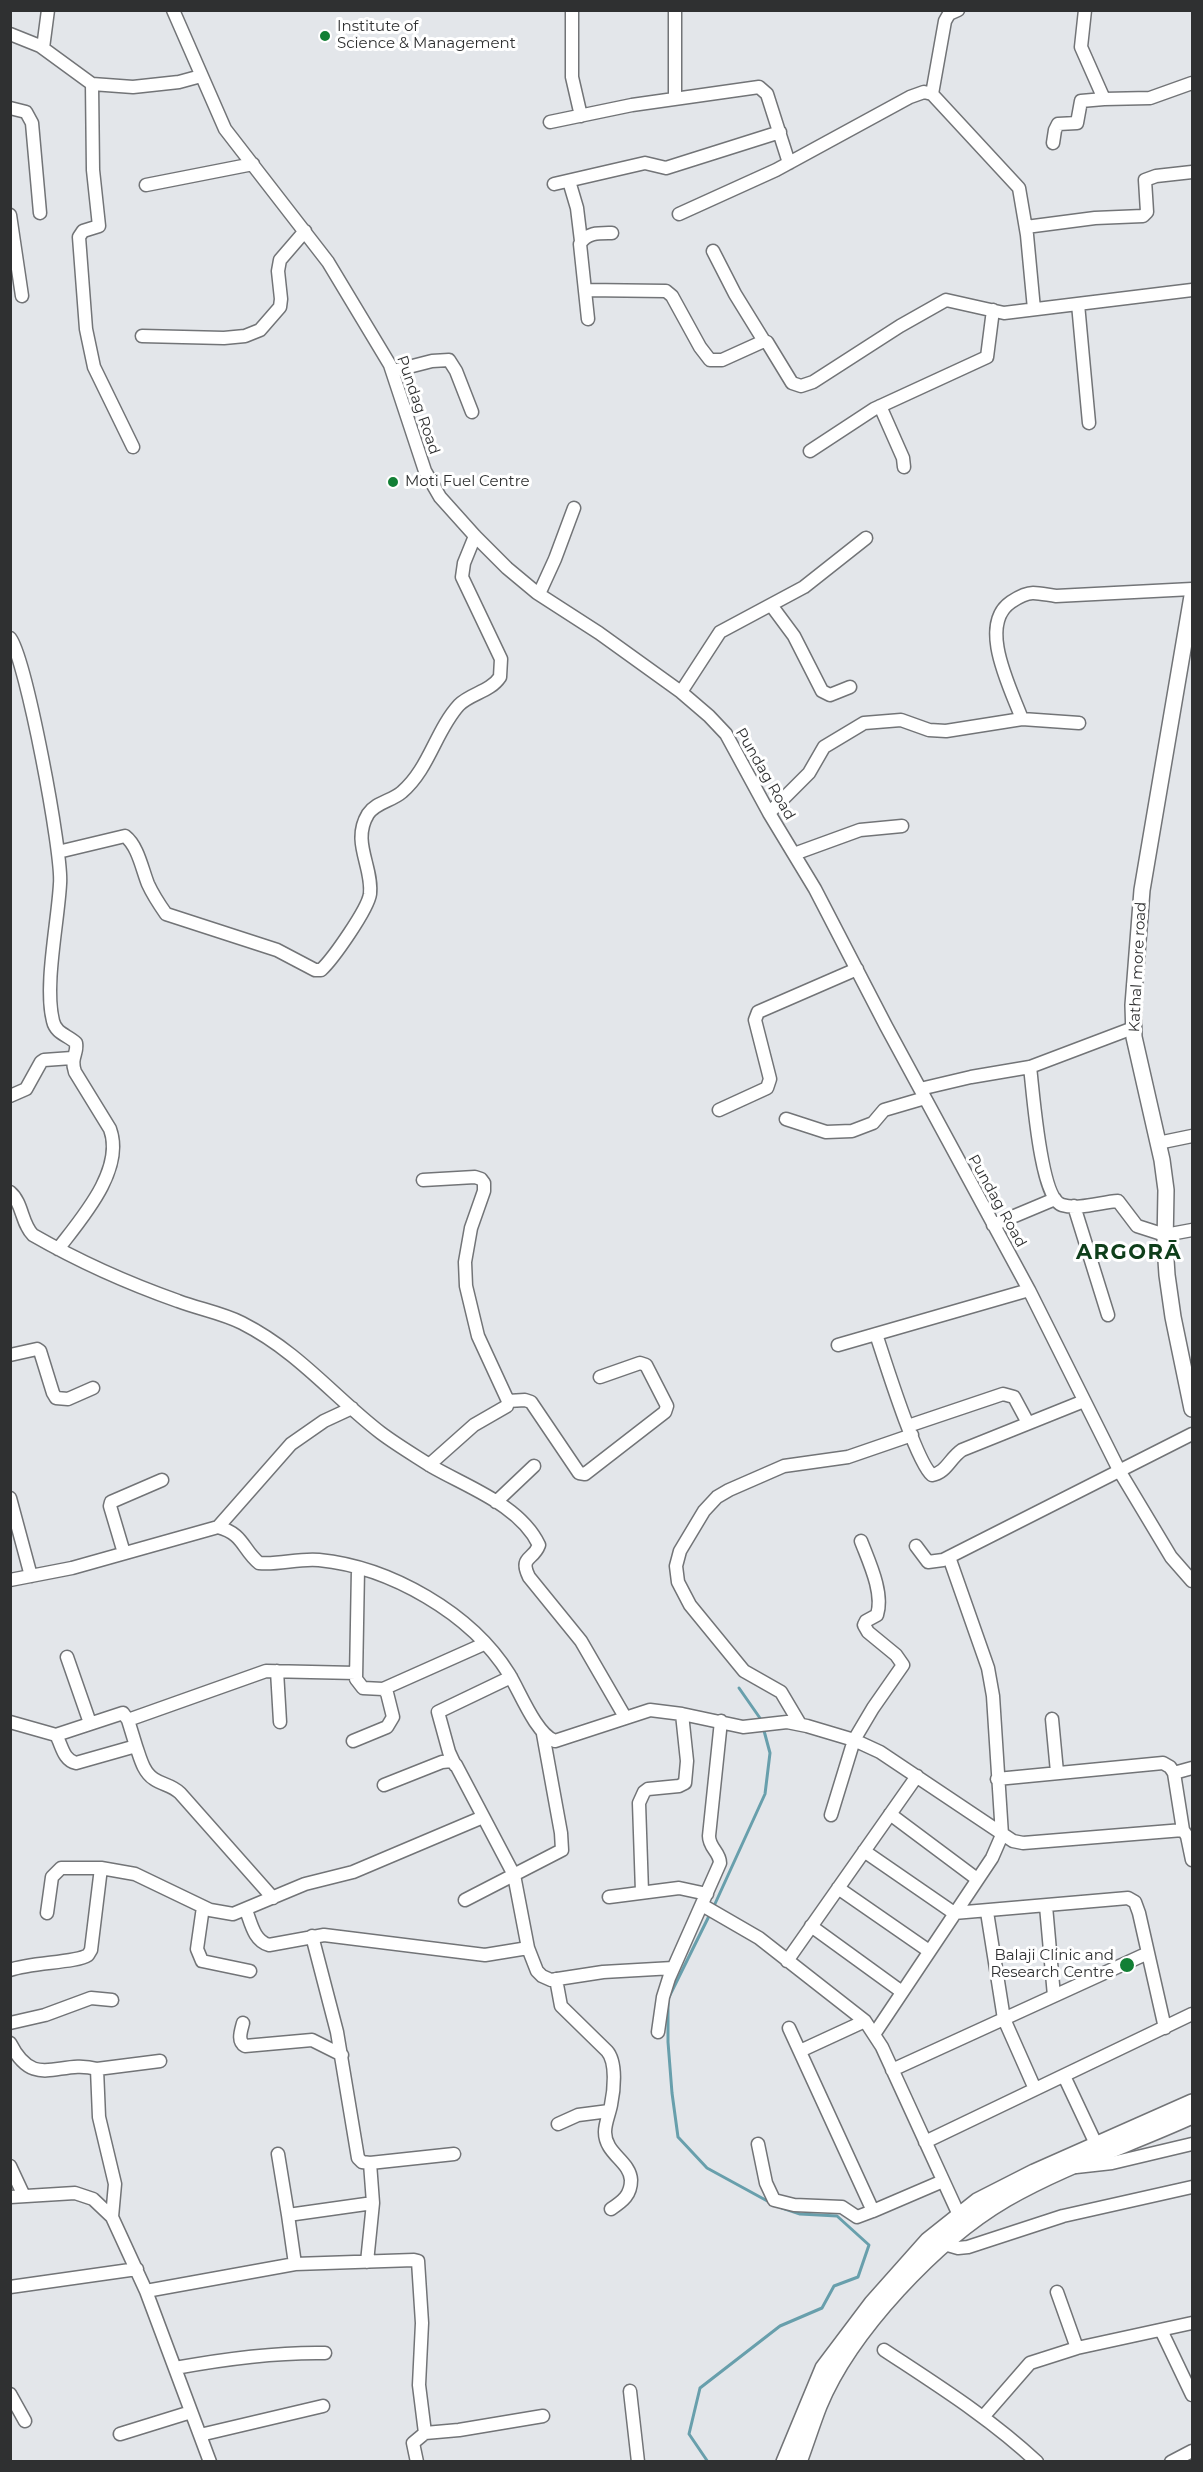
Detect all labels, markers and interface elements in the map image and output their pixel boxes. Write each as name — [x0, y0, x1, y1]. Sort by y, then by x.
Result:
place label: Institute of Science & Management — [337, 18, 516, 53]
marker: Institute of Science & Management — [318, 29, 332, 43]
street label: Pundag Road — [393, 353, 443, 457]
place label: Moti Fuel Centre — [405, 473, 530, 491]
marker: Moti Fuel Centre — [386, 475, 400, 489]
street label: Pundag Road — [731, 725, 799, 823]
street label: Kathal more road — [1126, 901, 1150, 1033]
street label: Pundag Road — [964, 1151, 1030, 1251]
district label: ARGORĀ — [1076, 1240, 1182, 1266]
place label: Balaji Clinic and Research Centre — [990, 1947, 1114, 1982]
marker: Balaji Clinic and Research Centre — [1118, 1956, 1136, 1974]

